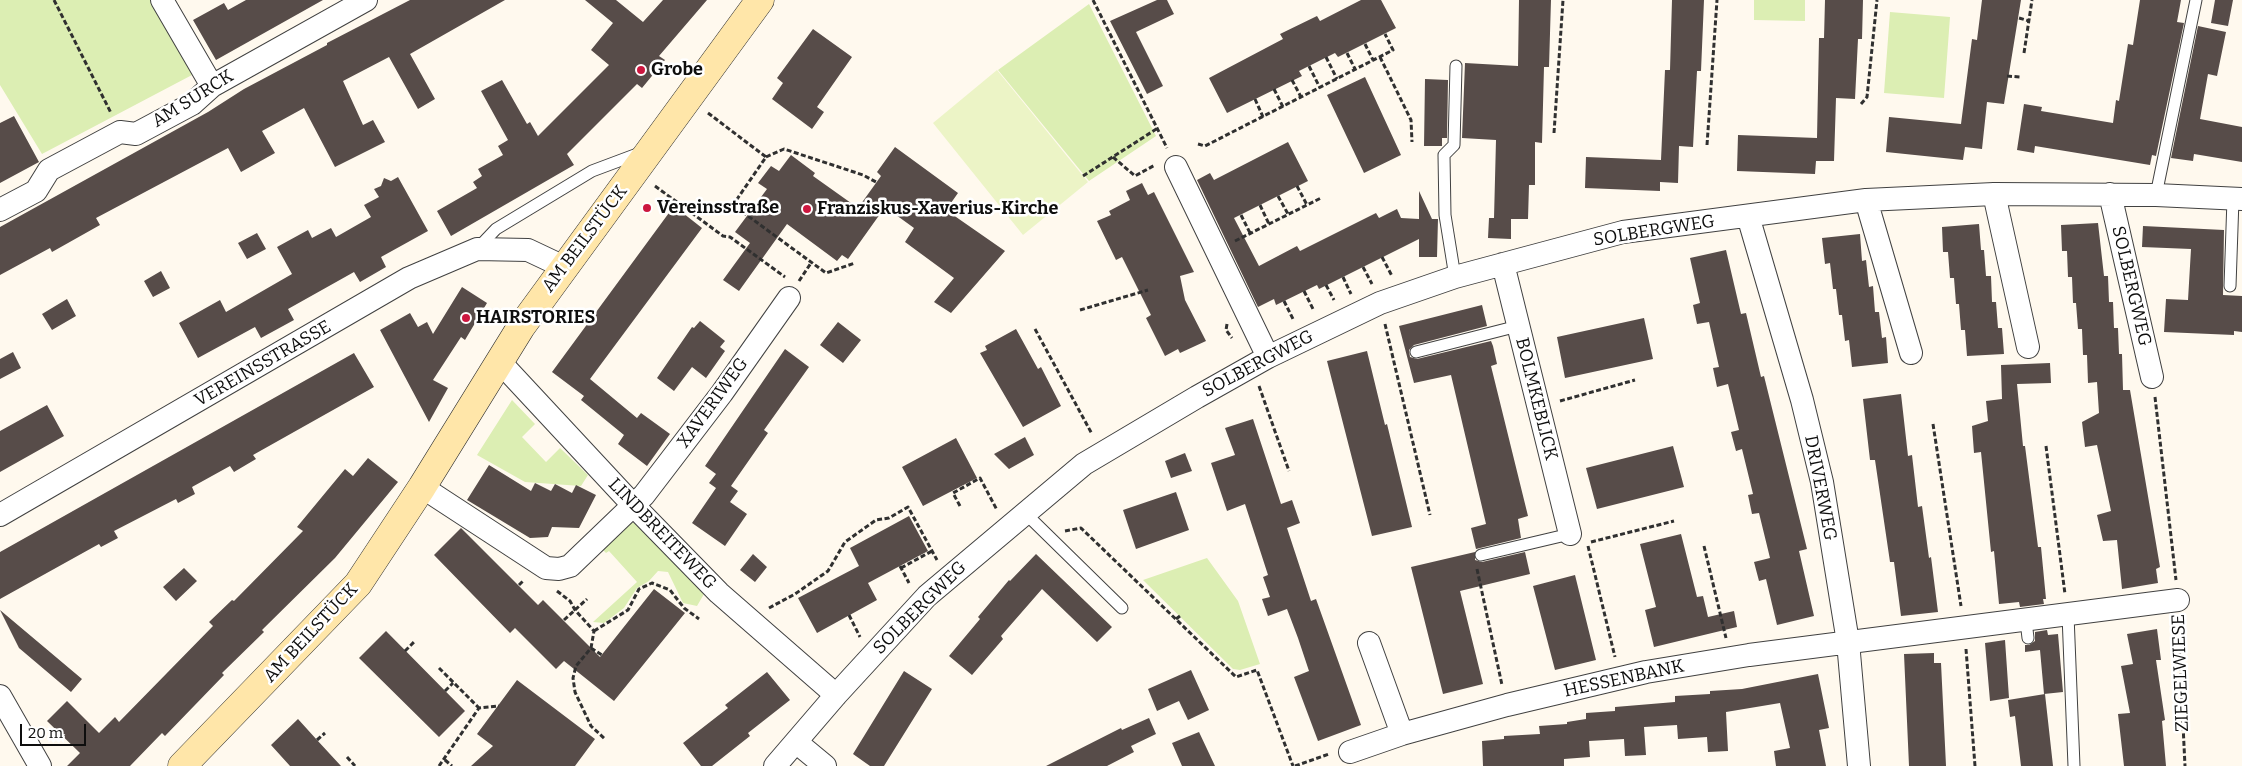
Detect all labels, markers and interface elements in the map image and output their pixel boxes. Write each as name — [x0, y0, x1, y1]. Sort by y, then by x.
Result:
place label: Grobe — [651, 59, 703, 81]
marker: Grobe — [635, 64, 647, 76]
street label: AM SURCK — [148, 65, 238, 133]
street label: AM BEILSTÜCK — [538, 181, 632, 297]
place label: Vereinsstraße — [657, 197, 779, 219]
place label: Franziskus-Xaverius-Kirche — [817, 198, 1058, 220]
marker: Vereinsstraße — [641, 202, 653, 214]
marker: Franziskus-Xaverius-Kirche — [801, 203, 813, 215]
street label: SOLBERGWEG — [1592, 211, 1716, 251]
street label: SOLBERGWEG — [2107, 224, 2155, 348]
place label: HAIRSTORIES — [476, 307, 595, 329]
marker: HAIRSTORIES — [460, 312, 472, 324]
street label: VEREINSSTRASSE — [191, 316, 335, 412]
street label: SOLBERGWEG — [1199, 326, 1317, 402]
street label: BOLMKEBLICK — [1510, 335, 1562, 463]
street label: XAVERIWEG — [673, 354, 753, 452]
street label: DRIVERWEG — [1799, 434, 1841, 542]
street label: LINDBREITEWEG — [603, 474, 721, 594]
street label: SOLBERGWEG — [869, 557, 971, 659]
street label: AM BEILSTÜCK — [259, 579, 363, 687]
street label: ZIEGELWIESE — [2168, 614, 2194, 732]
street label: HESSENBANK — [1562, 656, 1686, 702]
scale bar — [22, 714, 89, 746]
text: 20 m — [28, 724, 63, 742]

